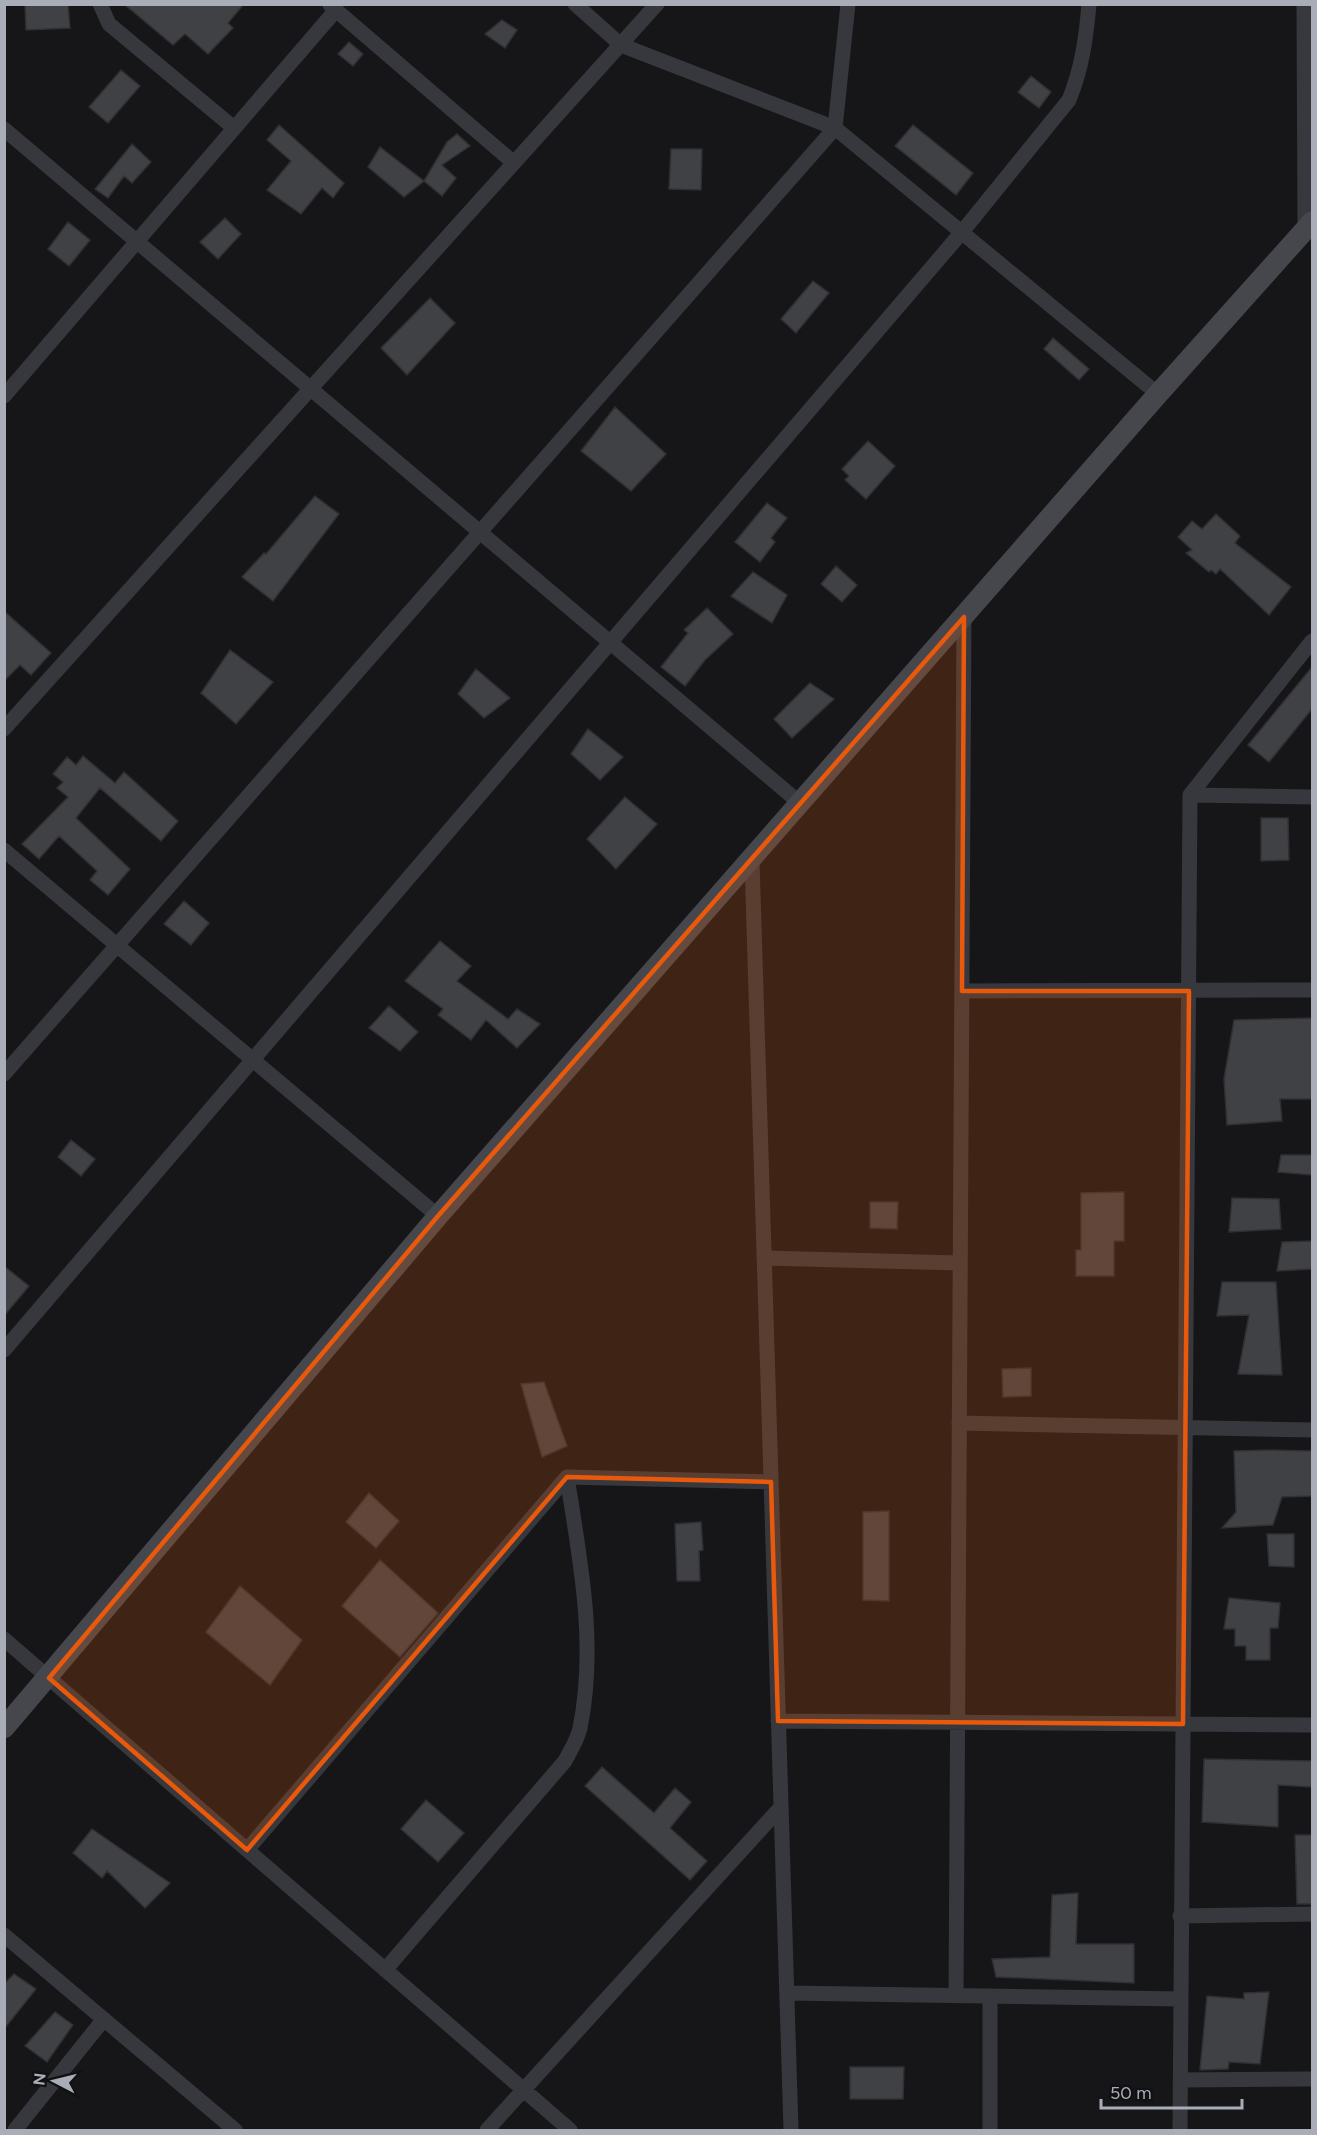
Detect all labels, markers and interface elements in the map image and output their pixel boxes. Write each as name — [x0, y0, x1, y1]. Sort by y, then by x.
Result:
north arrow — [24, 2051, 84, 2111]
text: N — [29, 2072, 50, 2087]
scale bar — [1101, 2072, 1242, 2110]
text: 50 m — [1110, 2082, 1152, 2104]

